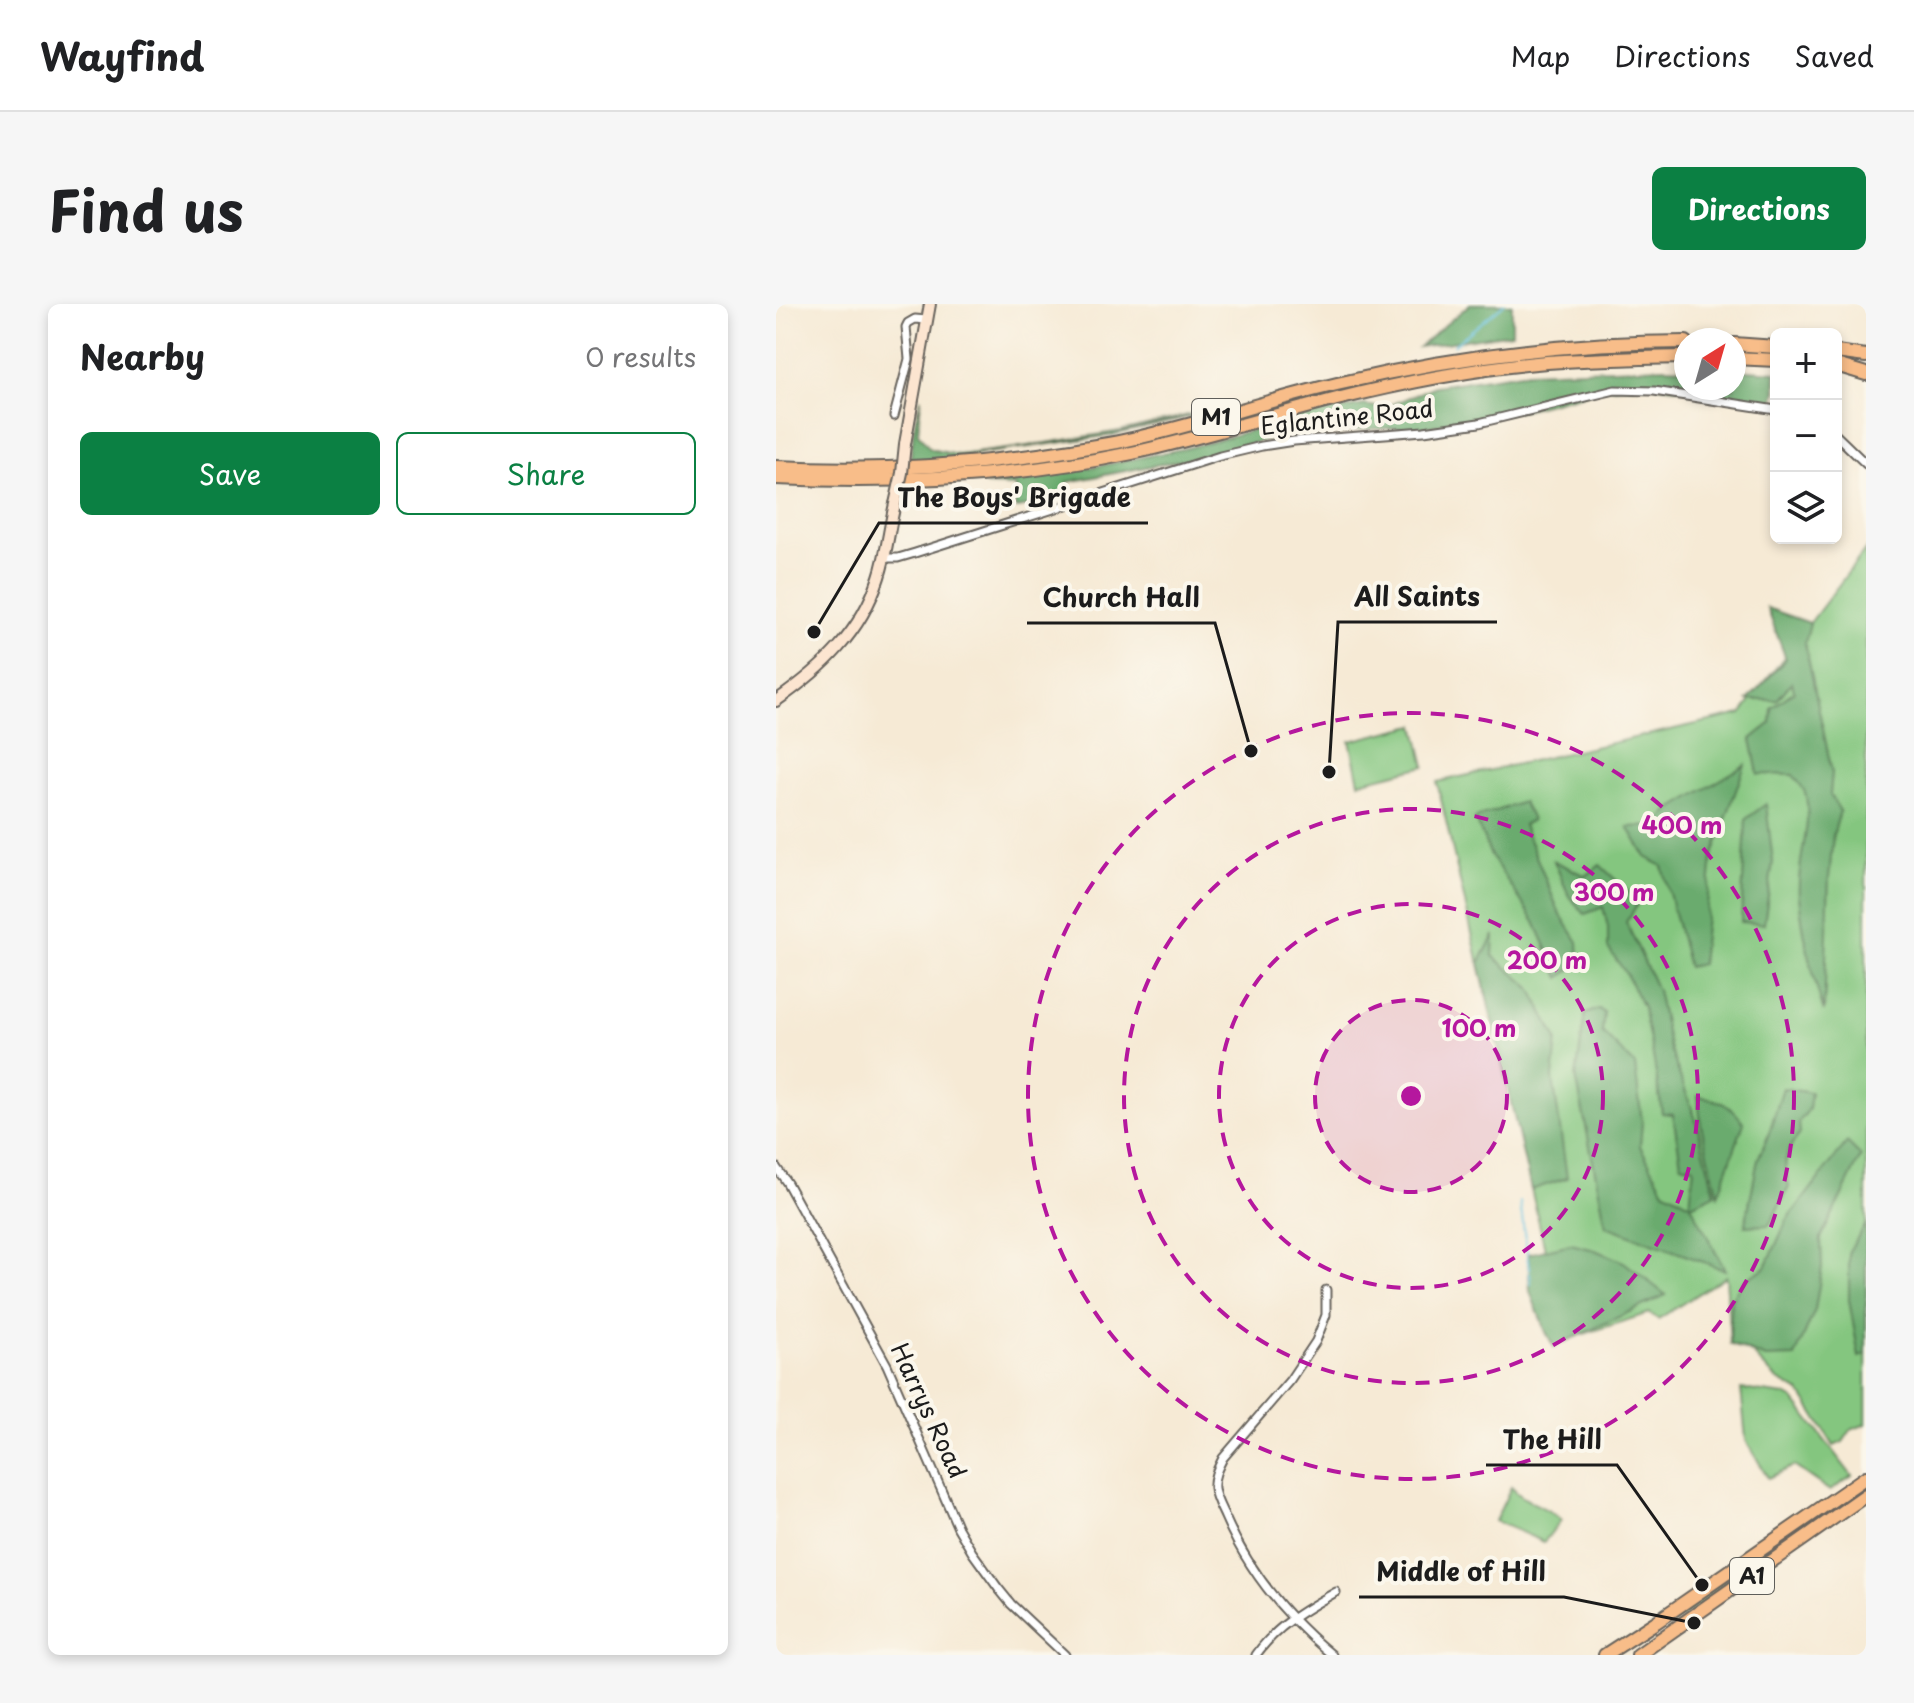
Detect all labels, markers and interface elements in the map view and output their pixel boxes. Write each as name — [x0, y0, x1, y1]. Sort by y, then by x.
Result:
text: Wayfind — [40, 27, 204, 84]
text: Map — [1511, 34, 1570, 77]
text: Directions — [1614, 34, 1751, 77]
text: Saved — [1795, 34, 1874, 77]
text: Find us — [48, 166, 244, 251]
button: Directions — [1652, 167, 1866, 250]
north arrow — [1674, 328, 1746, 400]
map controls — [1770, 328, 1842, 544]
button: + — [1770, 328, 1842, 400]
text: Nearby — [80, 330, 205, 382]
text: 0 results — [585, 337, 696, 376]
street label: Eglantine Road — [1259, 389, 1435, 443]
road number: M1 — [1192, 399, 1240, 435]
button: − — [1770, 400, 1842, 472]
button: Save — [80, 432, 380, 515]
button: Share — [396, 432, 696, 515]
button: layers — [1770, 472, 1842, 544]
callout: The Boys' Brigade — [879, 473, 1148, 523]
text: The Boys' Brigade — [897, 477, 1131, 516]
callout: All Saints — [1338, 572, 1497, 622]
callout: Church Hall — [1027, 573, 1215, 623]
text: All Saints — [1353, 576, 1480, 615]
text: Church Hall — [1042, 577, 1200, 616]
text: 400 m — [1641, 806, 1723, 842]
text: 300 m — [1573, 873, 1655, 909]
text: 200 m — [1507, 941, 1587, 977]
text: 100 m — [1442, 1009, 1516, 1045]
centre of rings — [1397, 1082, 1425, 1110]
street label: Harrys Road — [883, 1336, 977, 1484]
callout: The Hill — [1486, 1415, 1617, 1465]
text: The Hill — [1502, 1419, 1602, 1458]
callout: Middle of Hill — [1359, 1547, 1564, 1597]
text: Middle of Hill — [1376, 1551, 1546, 1590]
road number: A1 — [1730, 1558, 1774, 1594]

